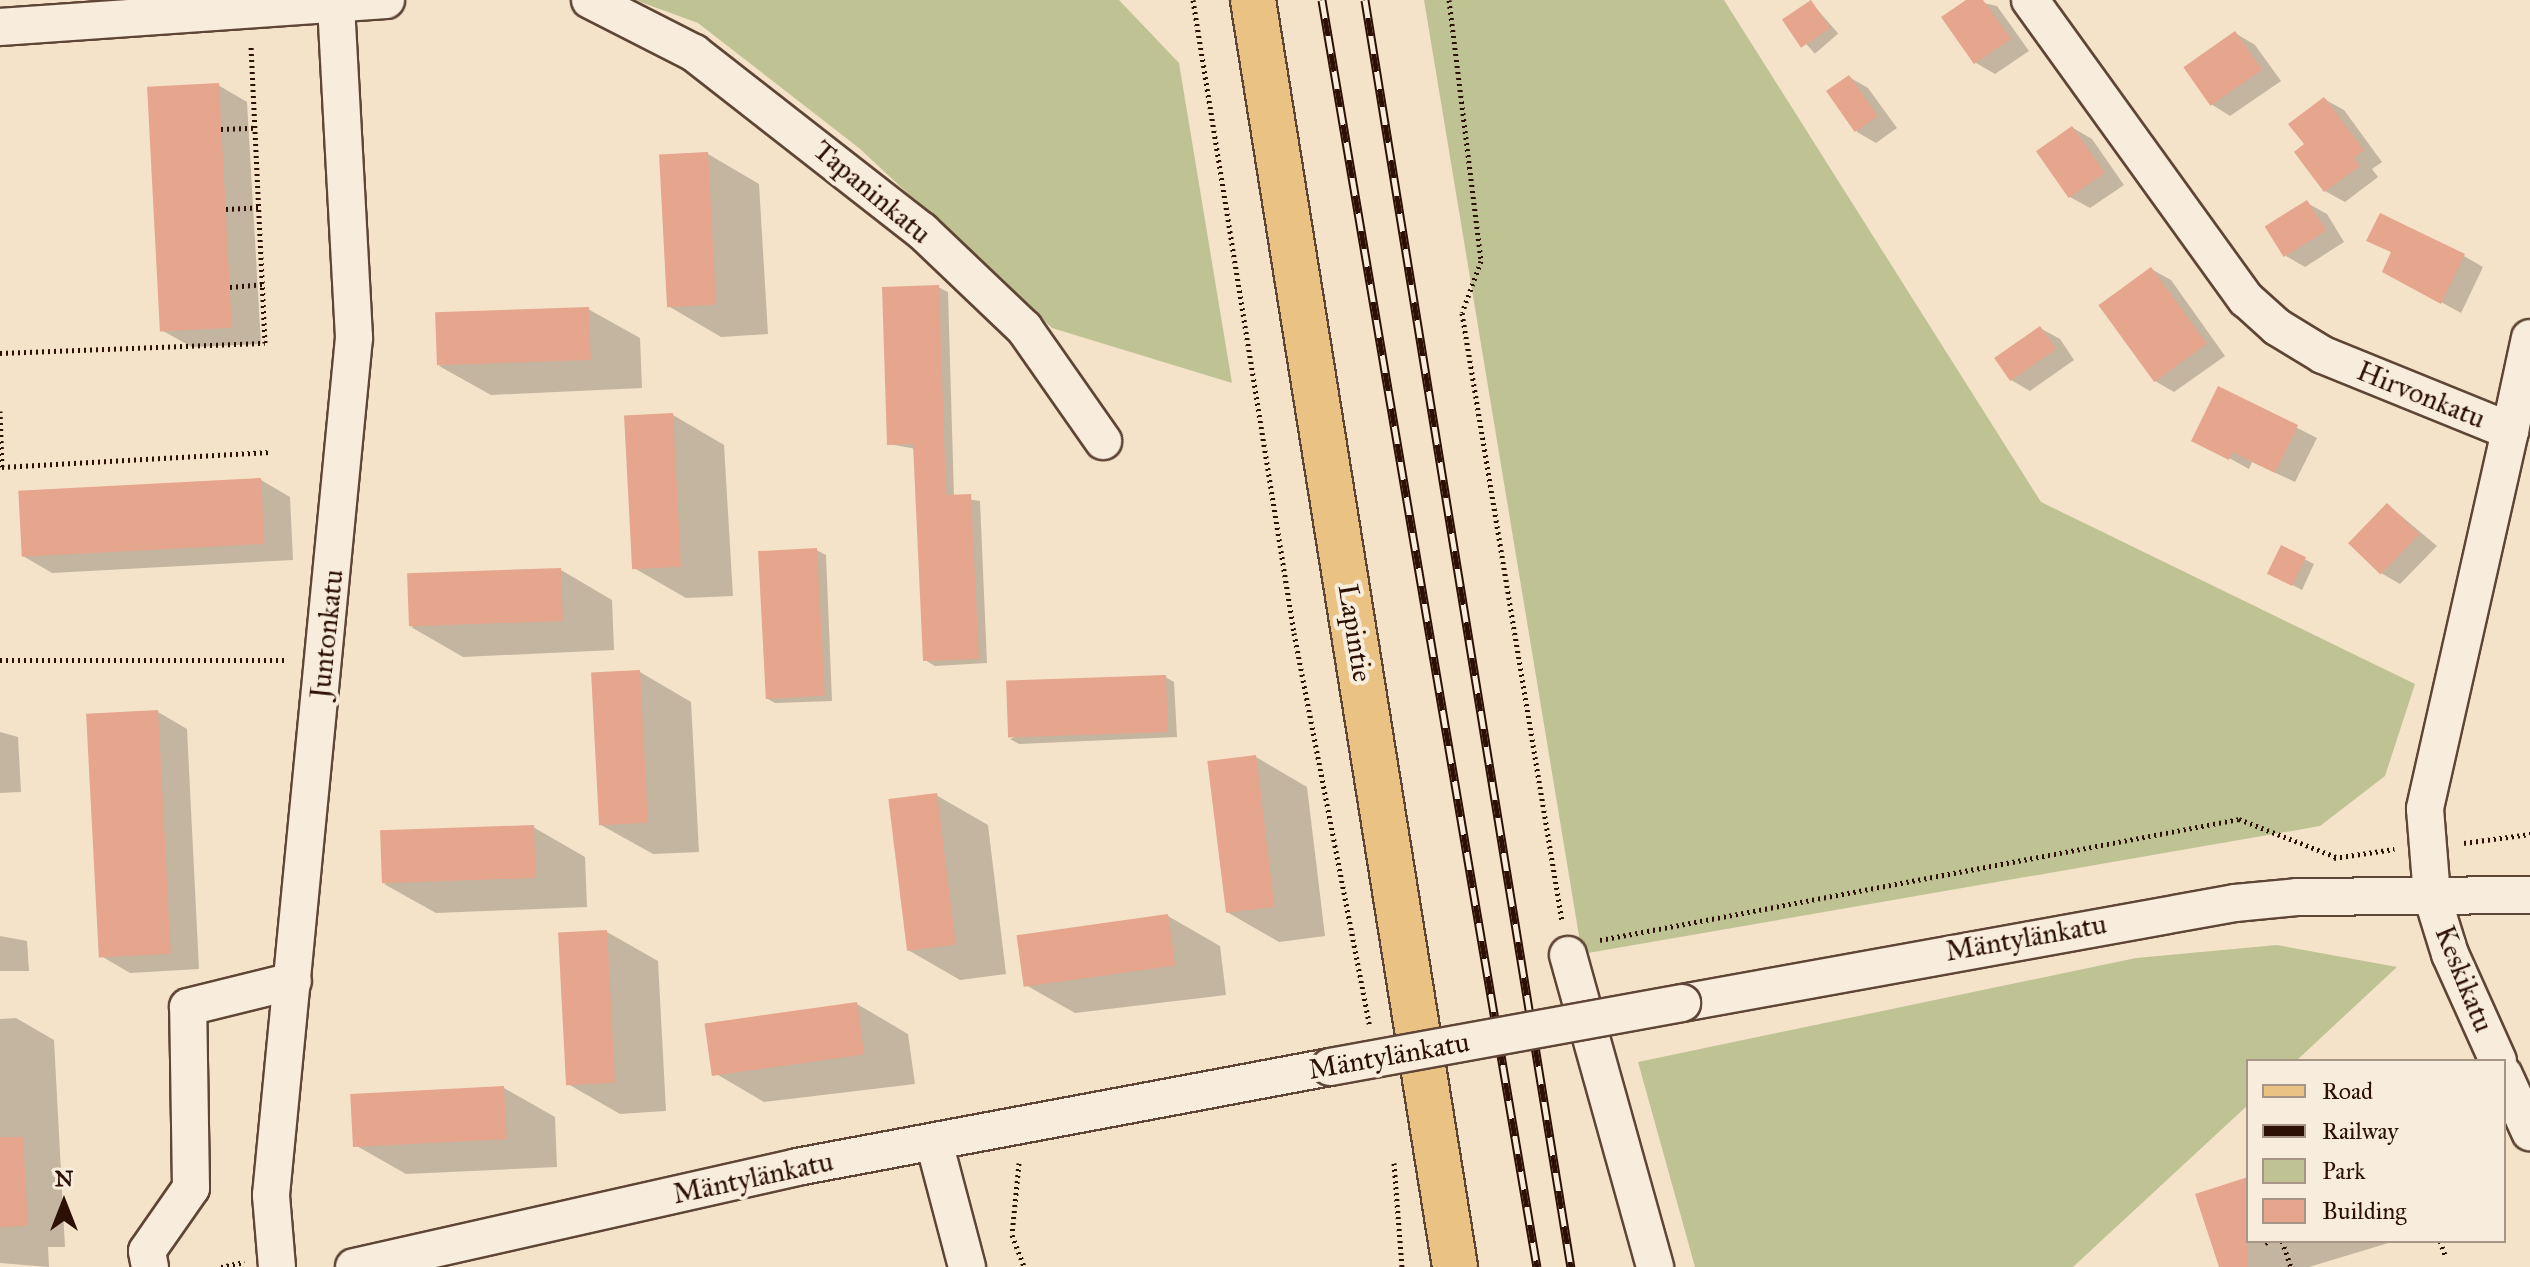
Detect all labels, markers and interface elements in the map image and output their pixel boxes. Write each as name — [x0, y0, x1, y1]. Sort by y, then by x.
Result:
street label: Tapaninkatu — [806, 133, 938, 251]
street label: Hirvonkatu — [2352, 354, 2490, 436]
street label: Juntonkatu — [304, 568, 350, 700]
street label: Lapintie — [1331, 582, 1379, 684]
street label: Mäntylänkatu — [1943, 907, 2109, 969]
street label: Keskikatu — [2427, 921, 2501, 1037]
street label: Mäntylänkatu — [1306, 1025, 1472, 1087]
legend — [2246, 1059, 2506, 1243]
text: Road — [2322, 1076, 2373, 1106]
text: Railway — [2322, 1116, 2399, 1146]
street label: Mäntylänkatu — [670, 1145, 836, 1211]
text: Park — [2322, 1156, 2365, 1186]
north arrow — [24, 1163, 104, 1243]
text: N — [55, 1165, 73, 1192]
text: Building — [2322, 1196, 2407, 1226]

